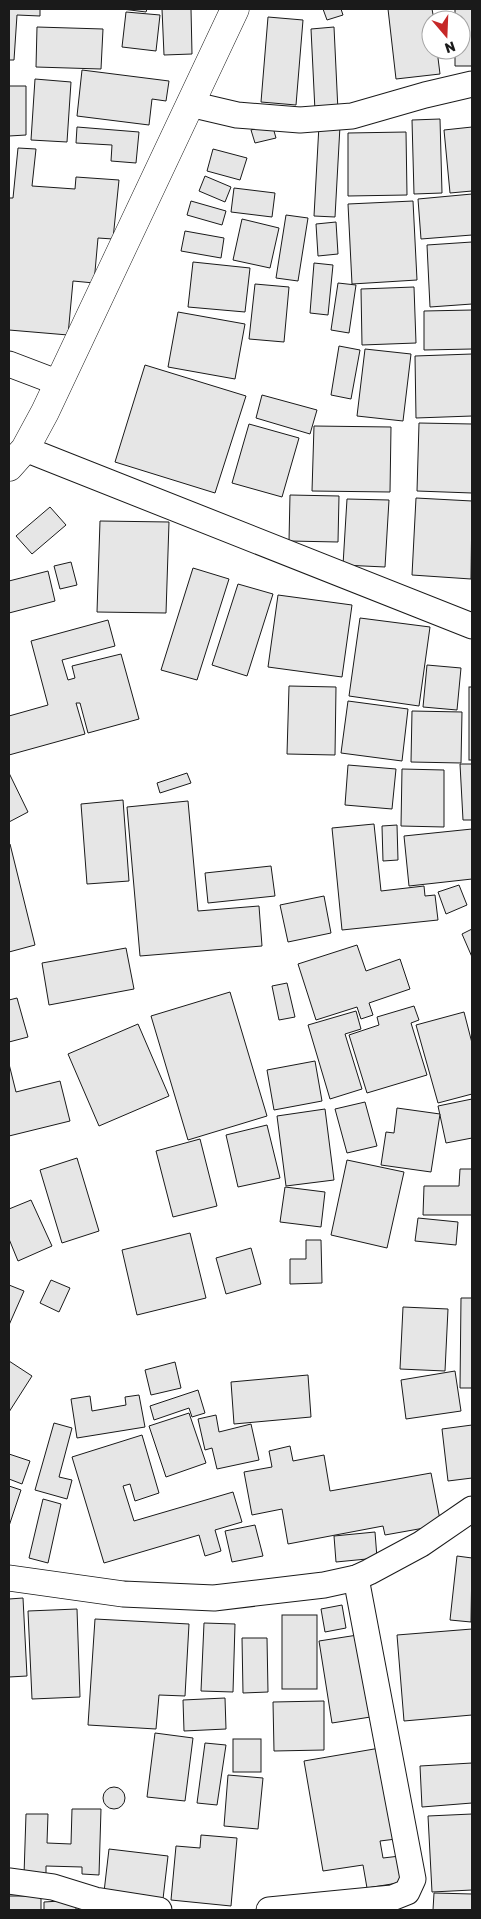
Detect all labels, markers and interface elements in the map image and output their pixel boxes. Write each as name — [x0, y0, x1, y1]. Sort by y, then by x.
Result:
north arrow — [421, 10, 471, 60]
text: N — [443, 37, 458, 56]

